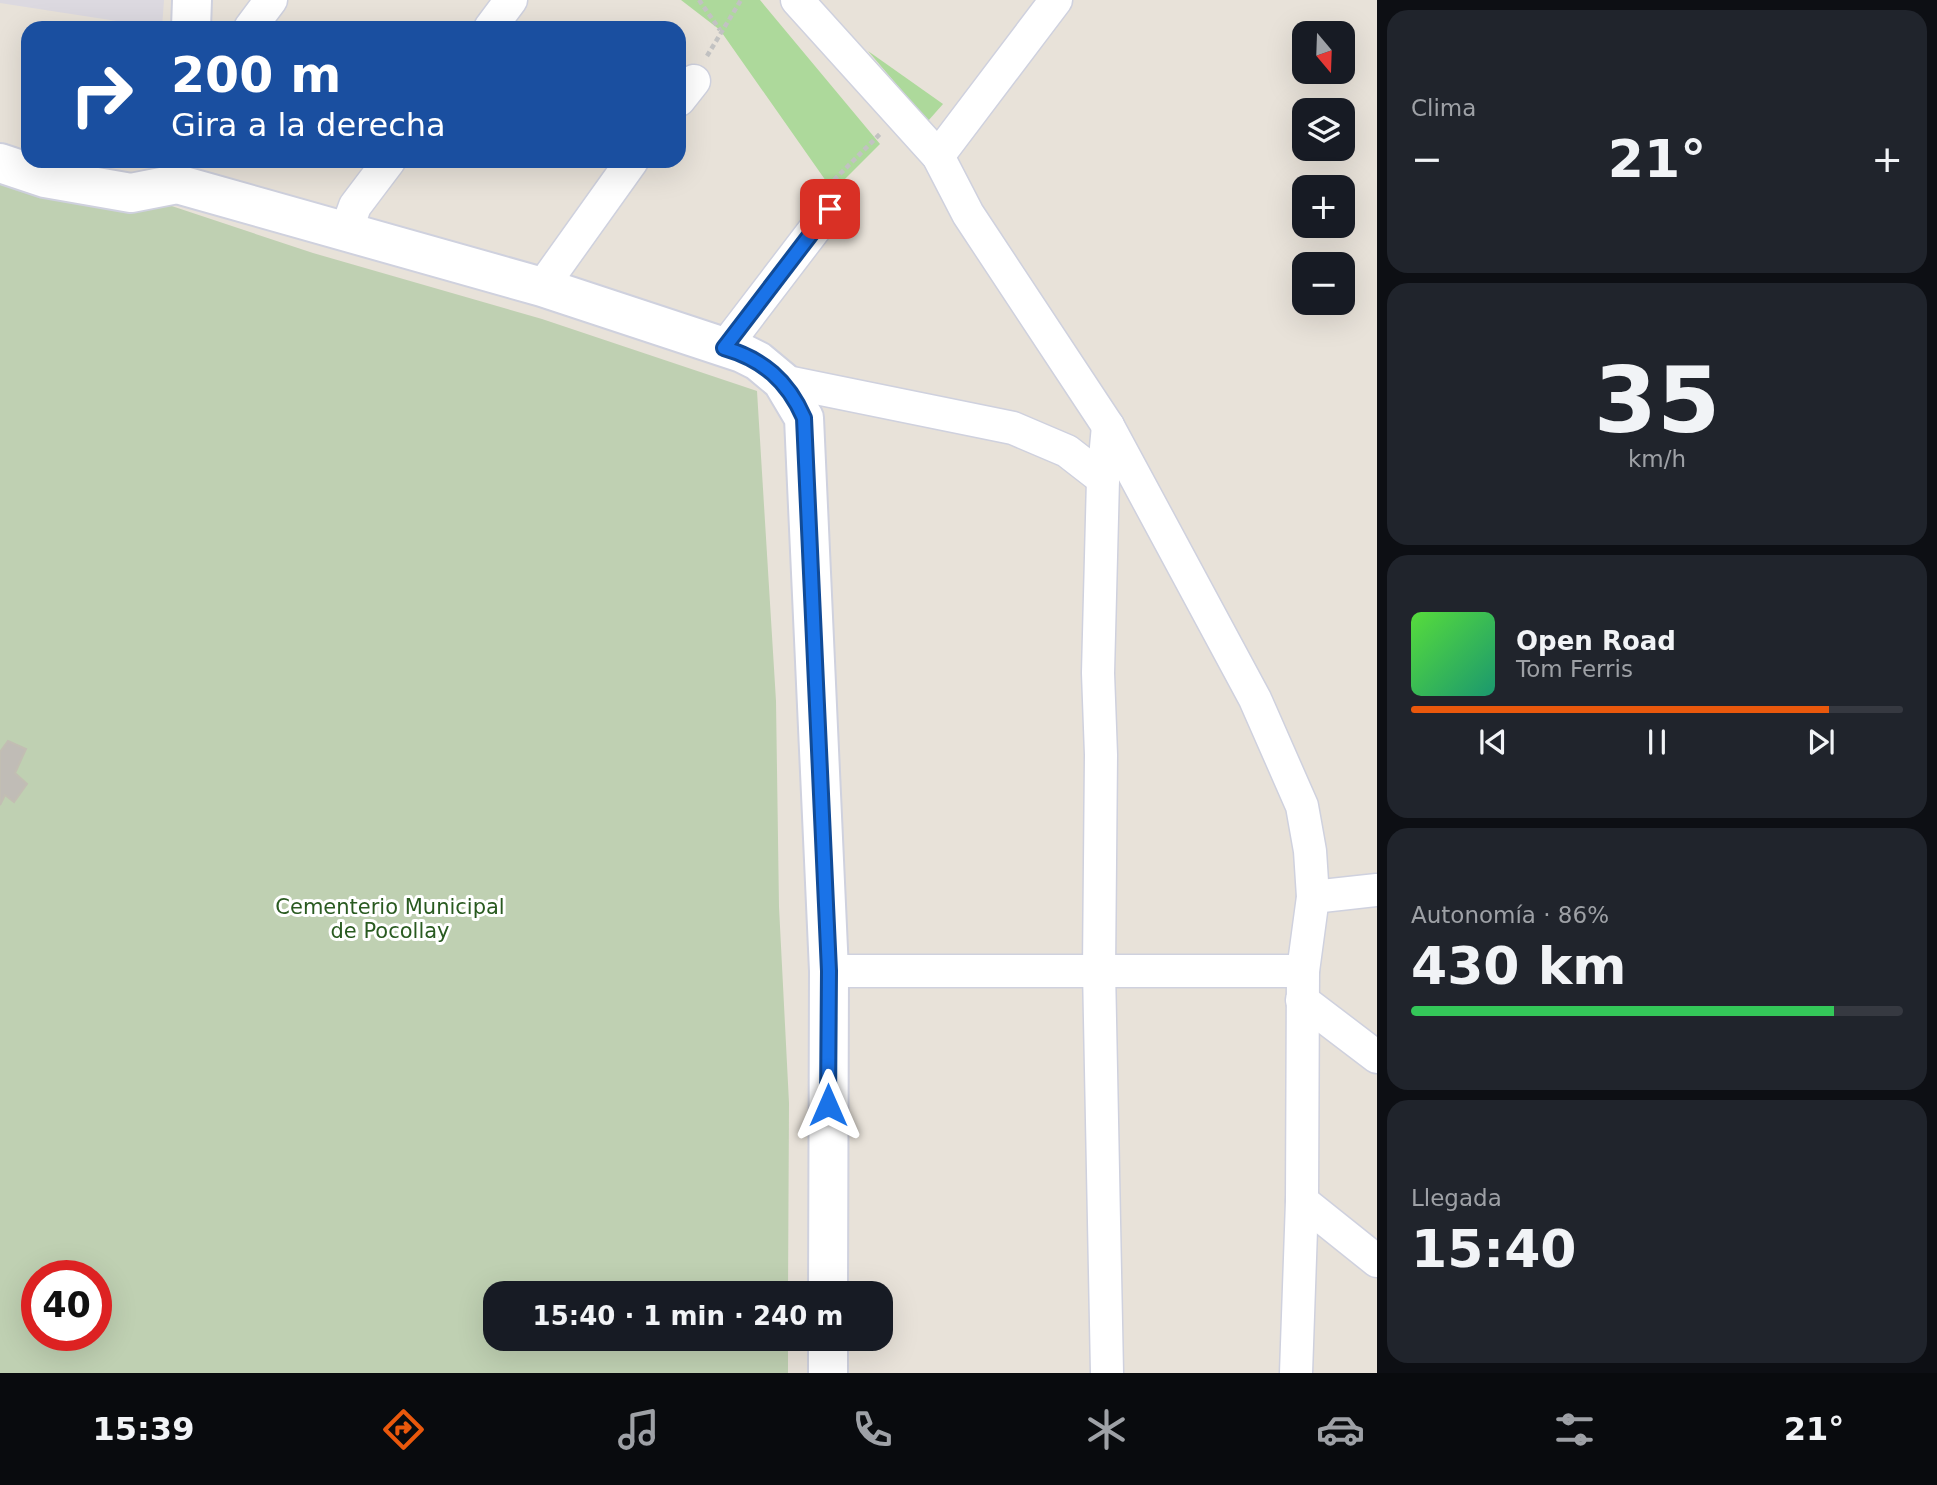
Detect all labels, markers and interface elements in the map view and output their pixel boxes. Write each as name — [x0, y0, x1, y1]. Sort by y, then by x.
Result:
north arrow — [1292, 21, 1354, 84]
map controls — [1292, 21, 1355, 315]
text: 200 m — [171, 47, 341, 104]
icon: right — [56, 49, 147, 140]
text: Clima — [1411, 95, 1476, 121]
button: layers — [1292, 98, 1355, 161]
text: Gira a la derecha — [171, 106, 446, 144]
text: 21° — [1608, 129, 1706, 189]
text: − — [1411, 137, 1443, 181]
text: + — [1871, 137, 1903, 181]
button: + — [1292, 175, 1355, 238]
pin — [800, 179, 860, 239]
icon: arrive — [811, 190, 849, 228]
button: − — [1292, 252, 1355, 315]
text: 35 — [1594, 348, 1720, 453]
text: km/h — [1628, 446, 1686, 472]
text: Open Road — [1516, 626, 1676, 656]
text: Tom Ferris — [1516, 656, 1633, 682]
icon: previous — [1474, 723, 1512, 761]
icon: pause — [1638, 723, 1676, 761]
icon: next — [1802, 723, 1840, 761]
park label: Cementerio Municipal de Pocollay — [275, 895, 505, 943]
text: Autonomía · 86% — [1411, 902, 1609, 928]
text: 430 km — [1411, 936, 1626, 996]
position arrow — [791, 1068, 865, 1142]
text: Llegada — [1411, 1185, 1502, 1211]
text: 15:40 — [1411, 1219, 1577, 1279]
speed limit sign: 40 — [21, 1260, 112, 1351]
text: 15:40 · 1 min · 240 m — [533, 1301, 843, 1331]
icon: directions — [379, 1405, 428, 1454]
icon: music — [614, 1405, 663, 1454]
icon: phone — [848, 1405, 897, 1454]
icon: climate — [1082, 1405, 1131, 1454]
icon: car — [1316, 1405, 1365, 1454]
icon: filters — [1550, 1405, 1599, 1454]
text: 15:39 — [93, 1410, 194, 1448]
text: 21° — [1784, 1410, 1844, 1448]

